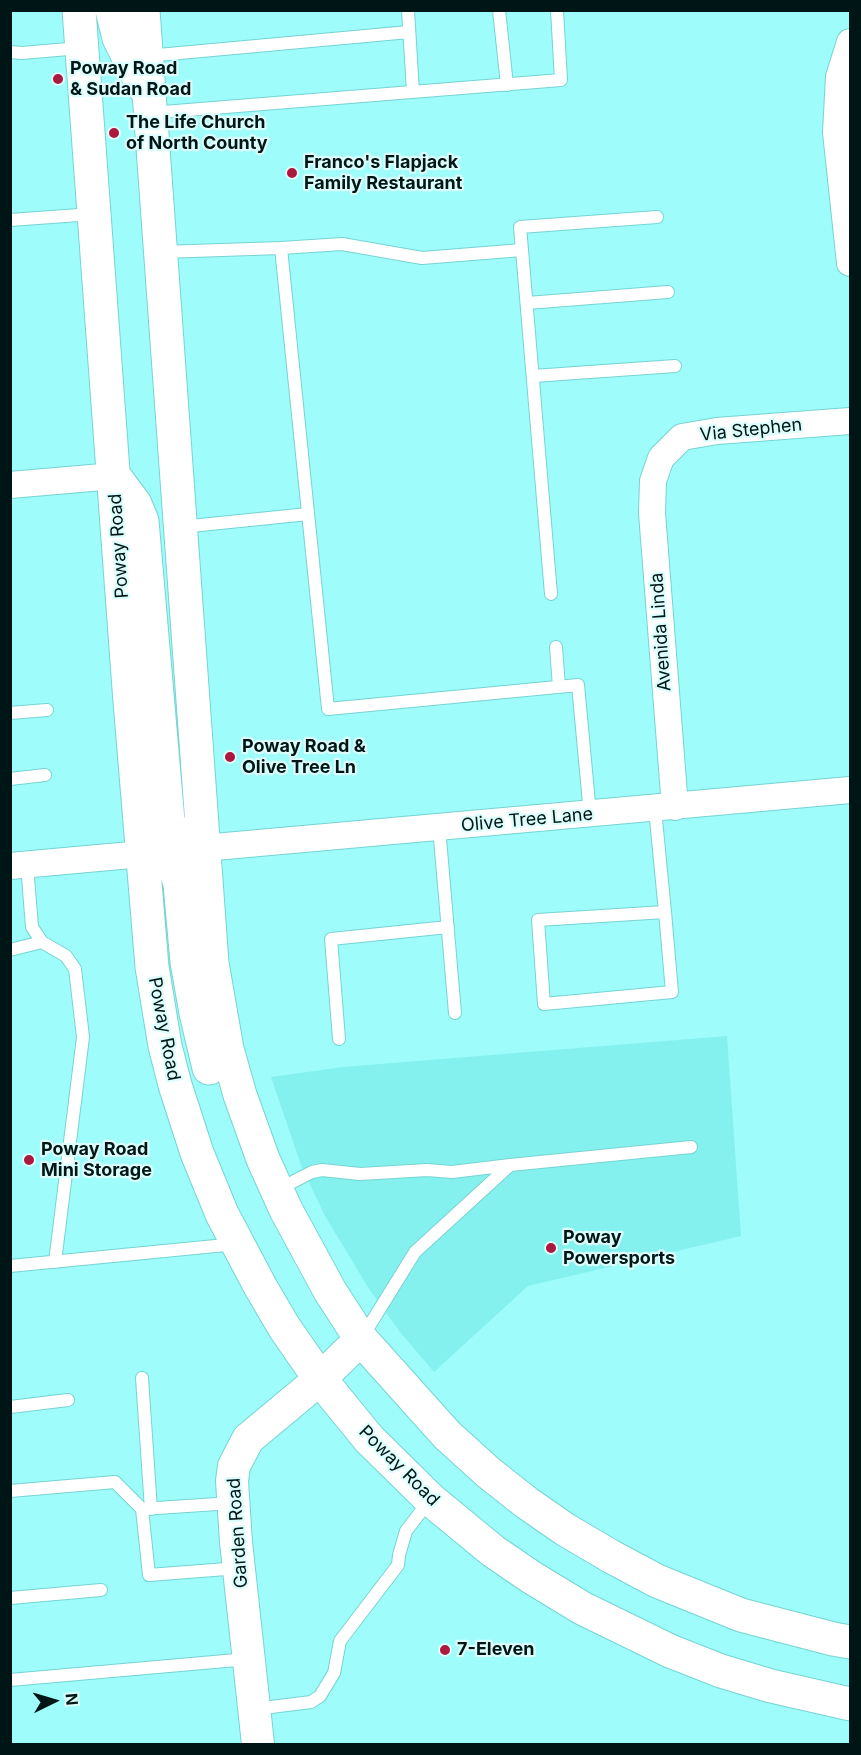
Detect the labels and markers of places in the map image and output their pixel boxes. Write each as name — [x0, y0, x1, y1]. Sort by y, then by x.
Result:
place label: Poway Road & Sudan Road — [70, 58, 191, 100]
marker: Poway Road & Sudan Road — [51, 72, 65, 86]
place label: The Life Church of North County — [126, 112, 268, 154]
marker: The Life Church of North County — [107, 126, 121, 140]
place label: Franco's Flapjack Family Restaurant — [304, 152, 462, 195]
marker: Franco's Flapjack Family Restaurant — [285, 166, 299, 180]
place label: Poway Road & Olive Tree Ln — [242, 736, 366, 778]
marker: Poway Road & Olive Tree Ln — [223, 750, 237, 764]
place label: Poway Road Mini Storage — [41, 1139, 152, 1182]
marker: Poway Road Mini Storage — [22, 1153, 36, 1167]
place label: Poway Powersports — [563, 1227, 675, 1270]
marker: Poway Powersports — [544, 1241, 558, 1255]
place label: 7-Eleven — [457, 1639, 534, 1661]
marker: 7-Eleven — [438, 1643, 452, 1657]

